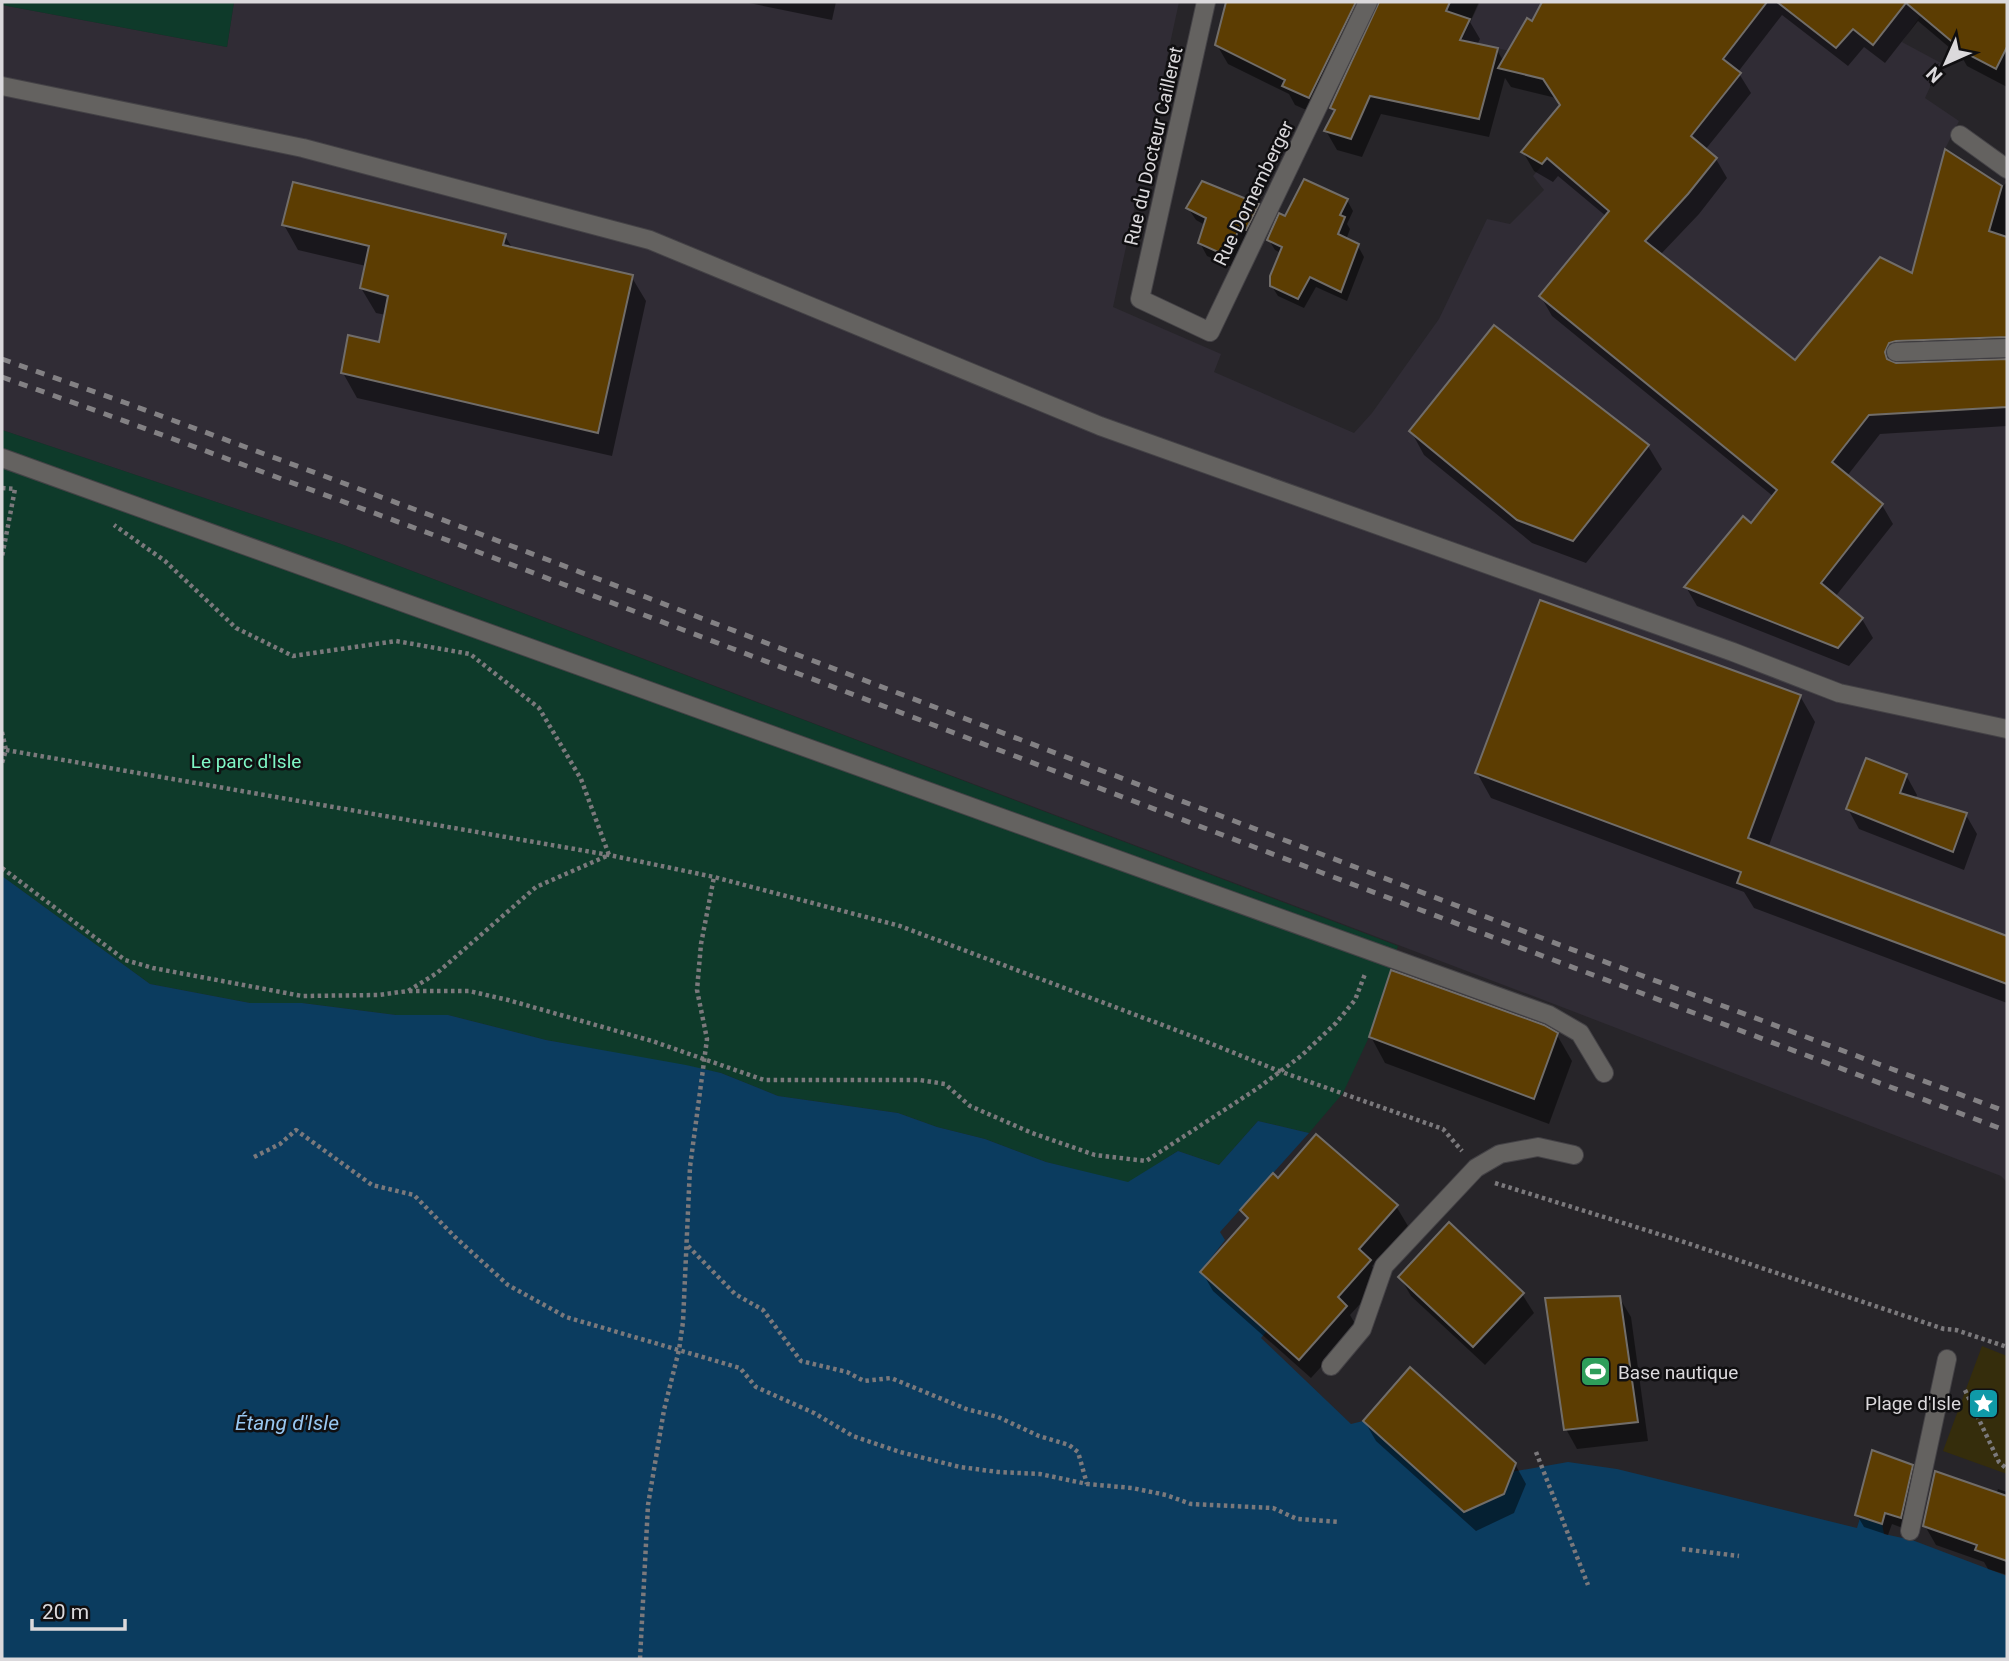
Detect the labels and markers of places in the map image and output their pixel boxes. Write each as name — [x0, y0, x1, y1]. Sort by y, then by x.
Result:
sports icon: Base nautique — [1578, 1355, 1612, 1389]
place label: Base nautique — [1618, 1361, 1738, 1384]
place icon: Plage d'Isle — [1967, 1386, 2001, 1420]
place label: Plage d'Isle — [1865, 1392, 1961, 1415]

